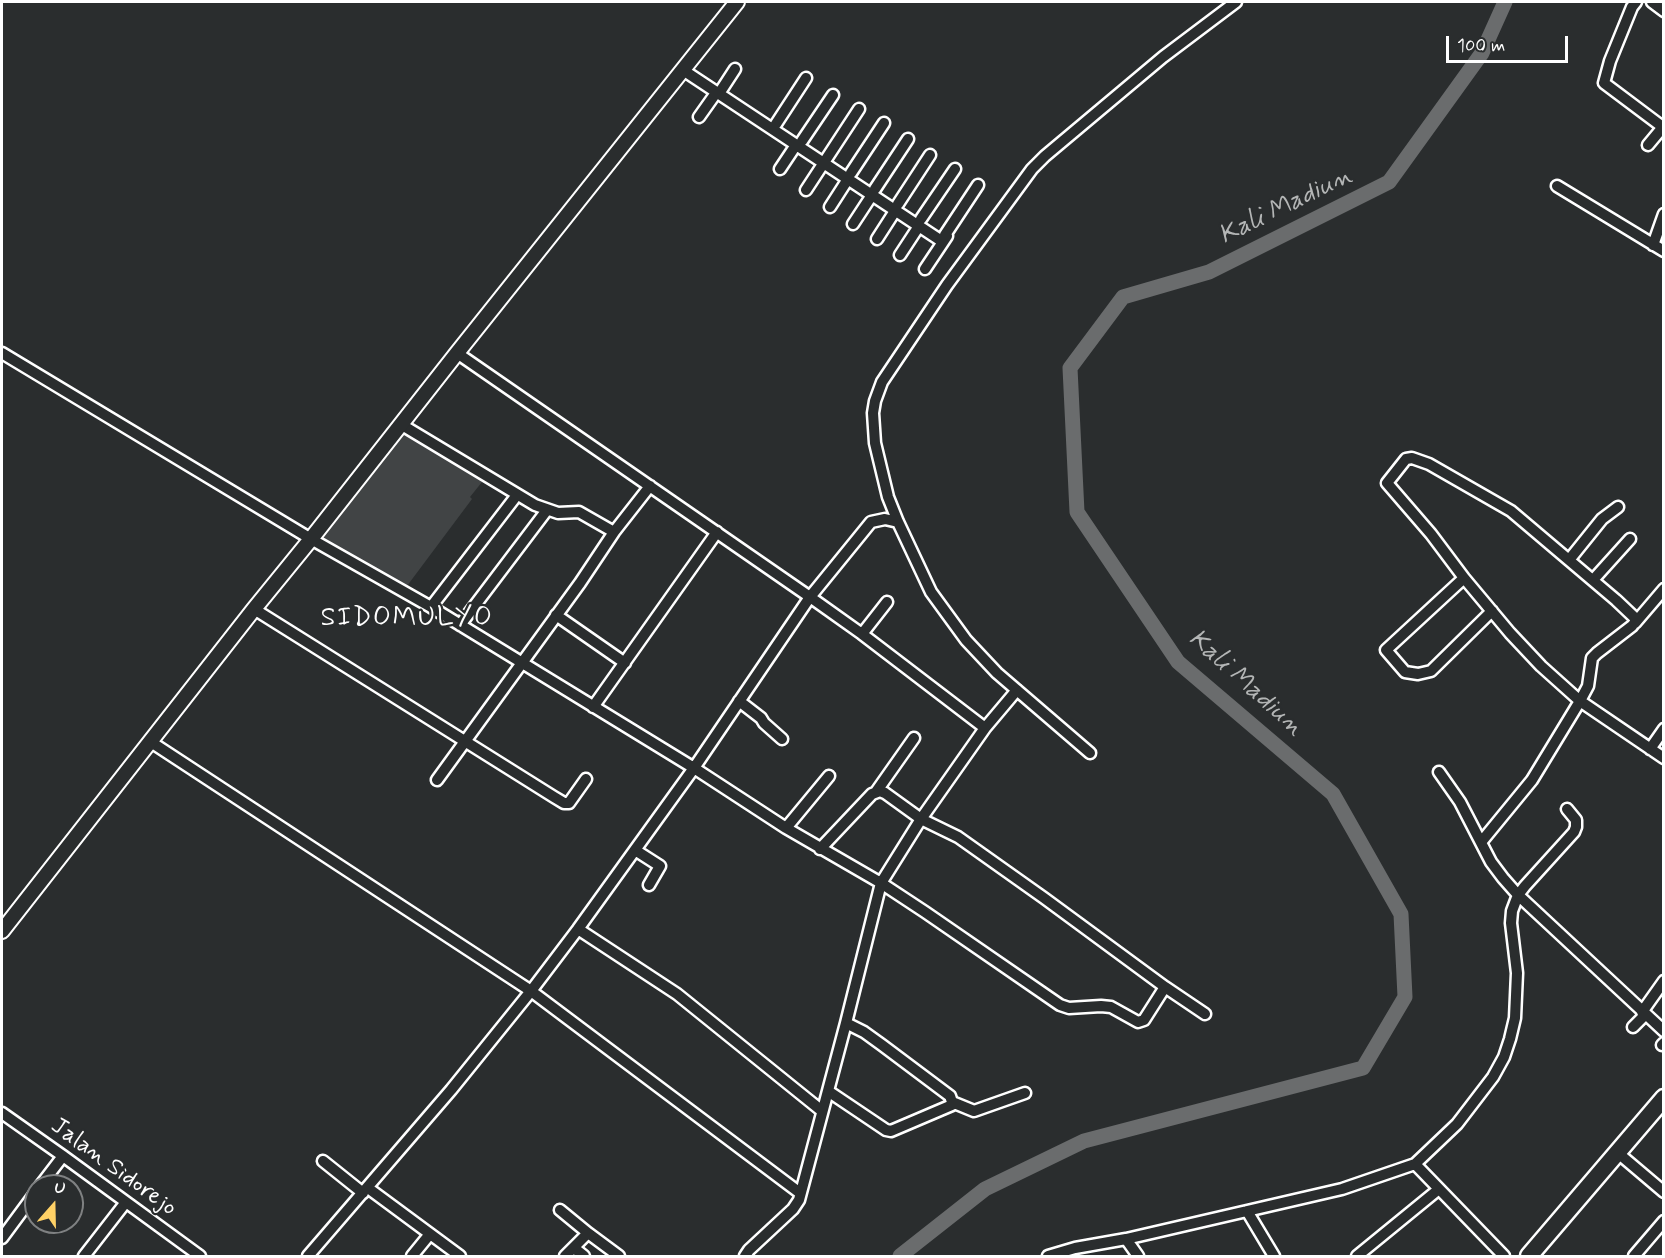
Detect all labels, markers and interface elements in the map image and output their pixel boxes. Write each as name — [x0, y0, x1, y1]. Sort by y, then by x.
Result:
scale bar — [1449, 24, 1570, 62]
text: 100 m — [1457, 34, 1505, 58]
water label: Kali Madiun — [1214, 161, 1358, 253]
district label: SIDOMULYO — [324, 603, 490, 635]
water label: Kali Madiun — [1181, 624, 1309, 744]
street label: Jalan Sidorejo — [44, 1113, 182, 1223]
north arrow — [24, 1174, 84, 1234]
text: U — [51, 1177, 68, 1200]

